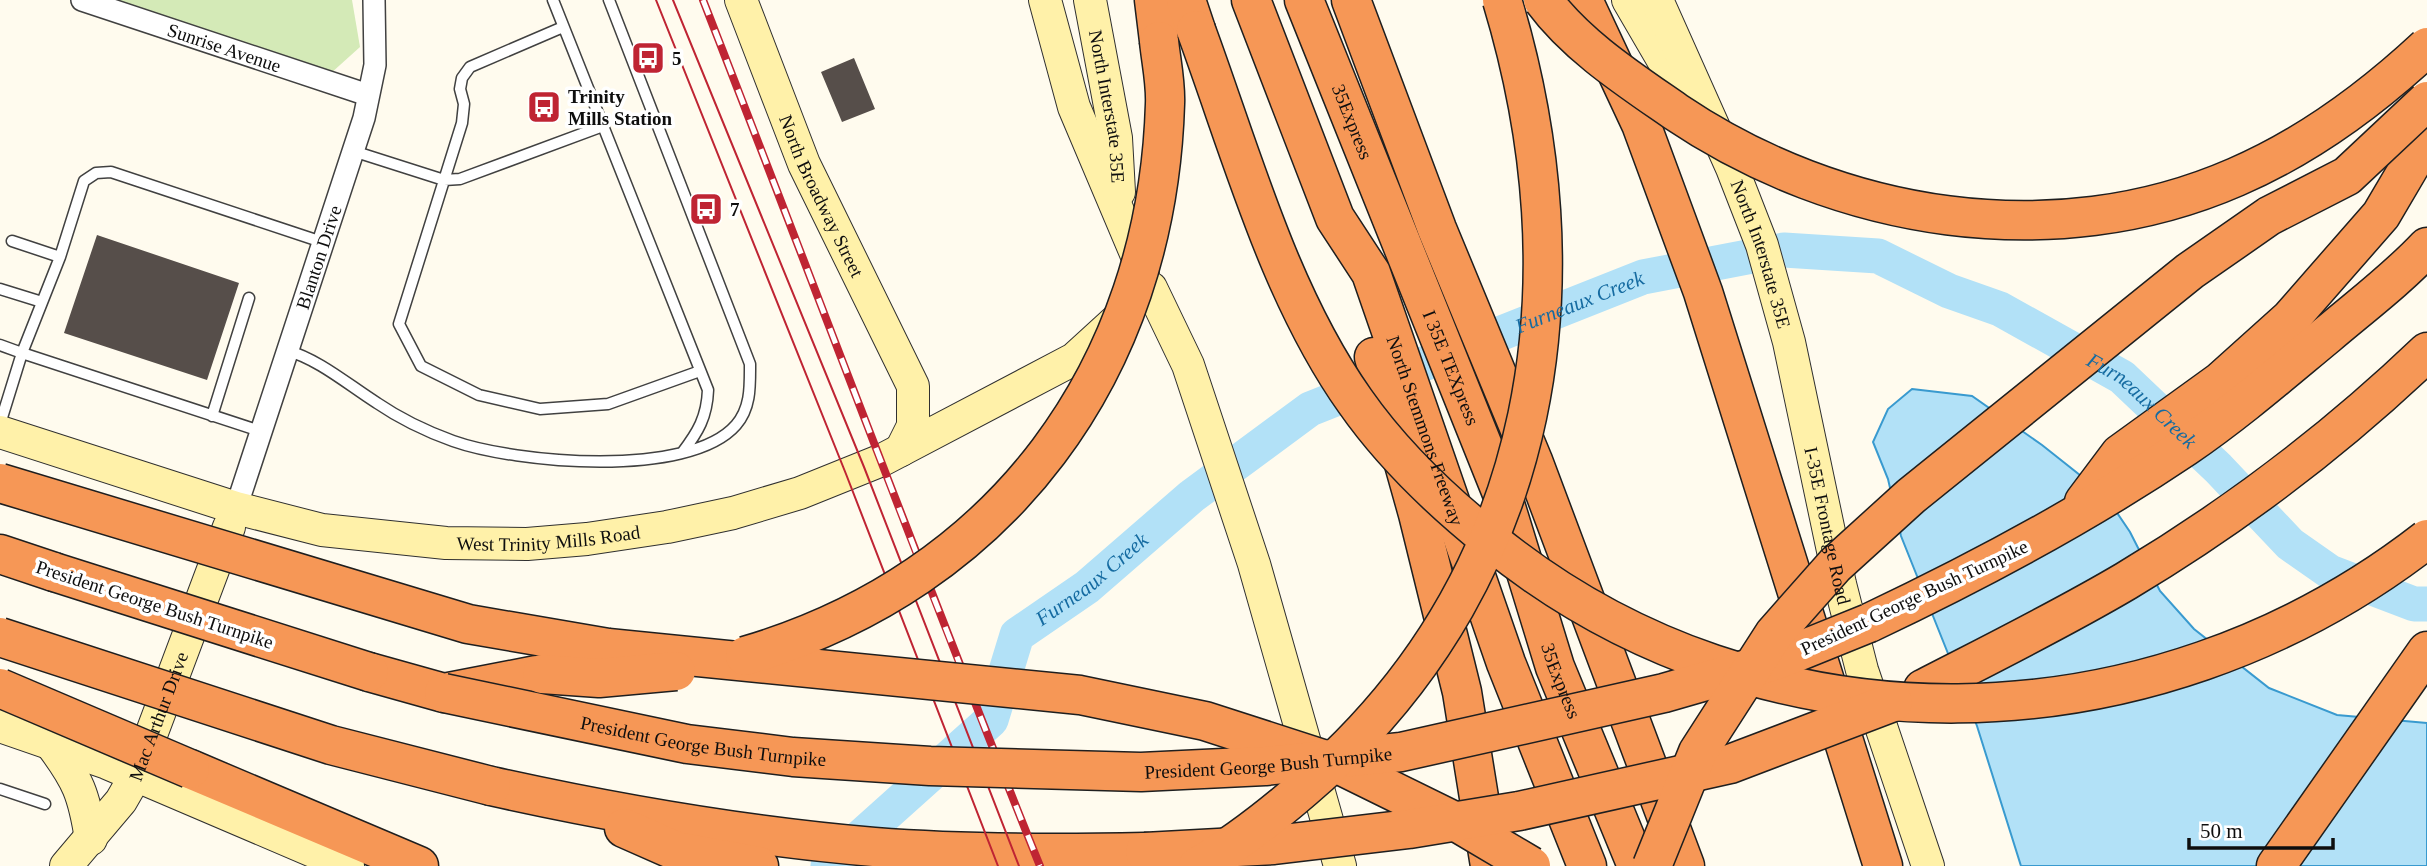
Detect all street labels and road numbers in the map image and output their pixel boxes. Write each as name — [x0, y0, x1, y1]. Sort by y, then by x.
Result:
street label: Sunrise Avenue — [165, 19, 284, 76]
street label: North Interstate 35E — [1085, 28, 1128, 184]
street label: 35Express — [1328, 81, 1377, 162]
street label: North Broadway Street — [775, 112, 868, 281]
street label: North Interstate 35E — [1727, 177, 1795, 331]
street label: Blanton Drive — [292, 203, 346, 312]
street label: I 35E TEXpress — [1419, 307, 1483, 428]
street label: North Stemmons Freeway — [1382, 333, 1468, 529]
street label: I-35E Frontage Road — [1800, 445, 1855, 607]
street label: West Trinity Mills Road — [457, 521, 642, 555]
street label: President George Bush Turnpike — [1797, 535, 2031, 659]
street label: President George Bush Turnpike — [34, 556, 276, 653]
street label: 35Express — [1537, 640, 1585, 722]
street label: Mac Arthur Drive — [125, 649, 192, 784]
street label: President George Bush Turnpike — [579, 712, 827, 770]
street label: President George Bush Turnpike — [1144, 743, 1393, 783]

